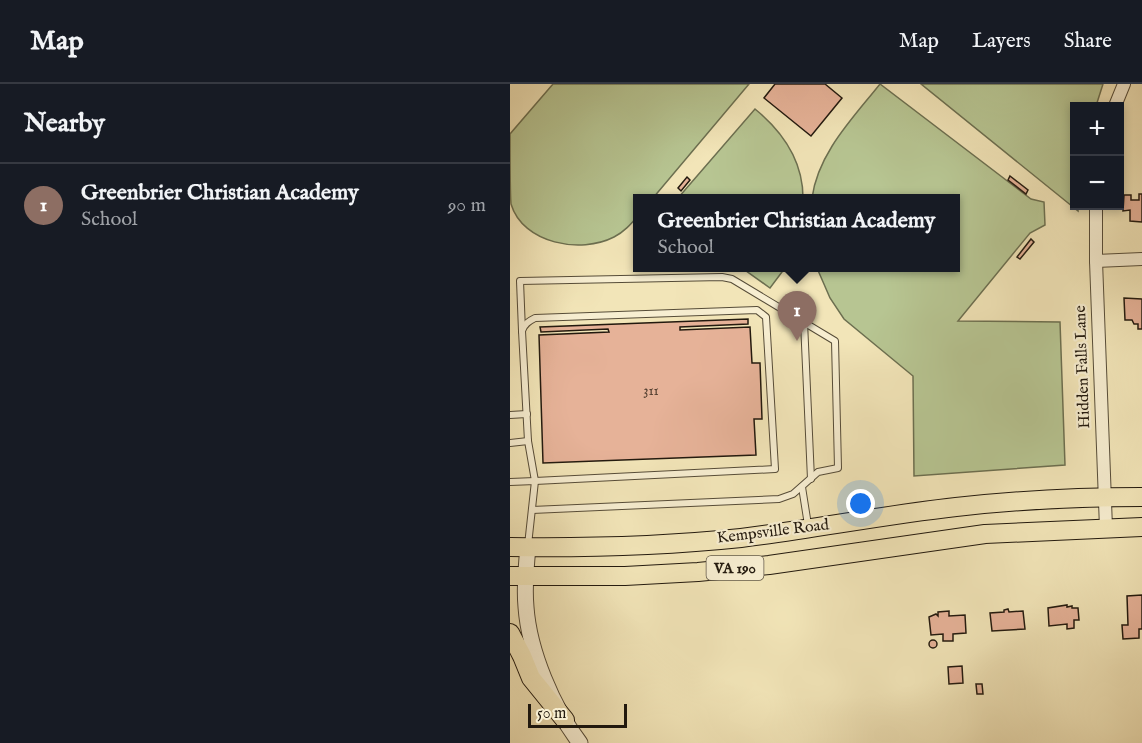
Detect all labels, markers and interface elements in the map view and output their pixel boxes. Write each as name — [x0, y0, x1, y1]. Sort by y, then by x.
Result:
text: Map — [30, 24, 84, 59]
text: Map — [899, 28, 939, 55]
text: Layers — [972, 28, 1031, 55]
text: Share — [1064, 28, 1112, 55]
map controls — [1070, 102, 1124, 210]
button: + — [1070, 102, 1124, 156]
text: Nearby — [24, 107, 105, 140]
button: − — [1070, 156, 1124, 210]
text: Greenbrier Christian Academy — [81, 179, 359, 207]
text: 1 — [40, 193, 47, 218]
text: 90 m — [448, 193, 486, 218]
popup — [633, 194, 960, 272]
text: School — [81, 207, 137, 232]
text: Greenbrier Christian Academy — [658, 207, 935, 235]
text: School — [658, 235, 714, 260]
pin: 1 — [778, 292, 816, 341]
street label: Hidden Falls Lane — [1071, 305, 1095, 429]
house number: 311 — [643, 382, 659, 400]
your location — [846, 489, 875, 518]
street label: Kempsville Road — [716, 515, 831, 549]
road number: VA 190 — [706, 556, 764, 580]
scale bar — [528, 701, 627, 728]
text: 50 m — [537, 704, 566, 724]

